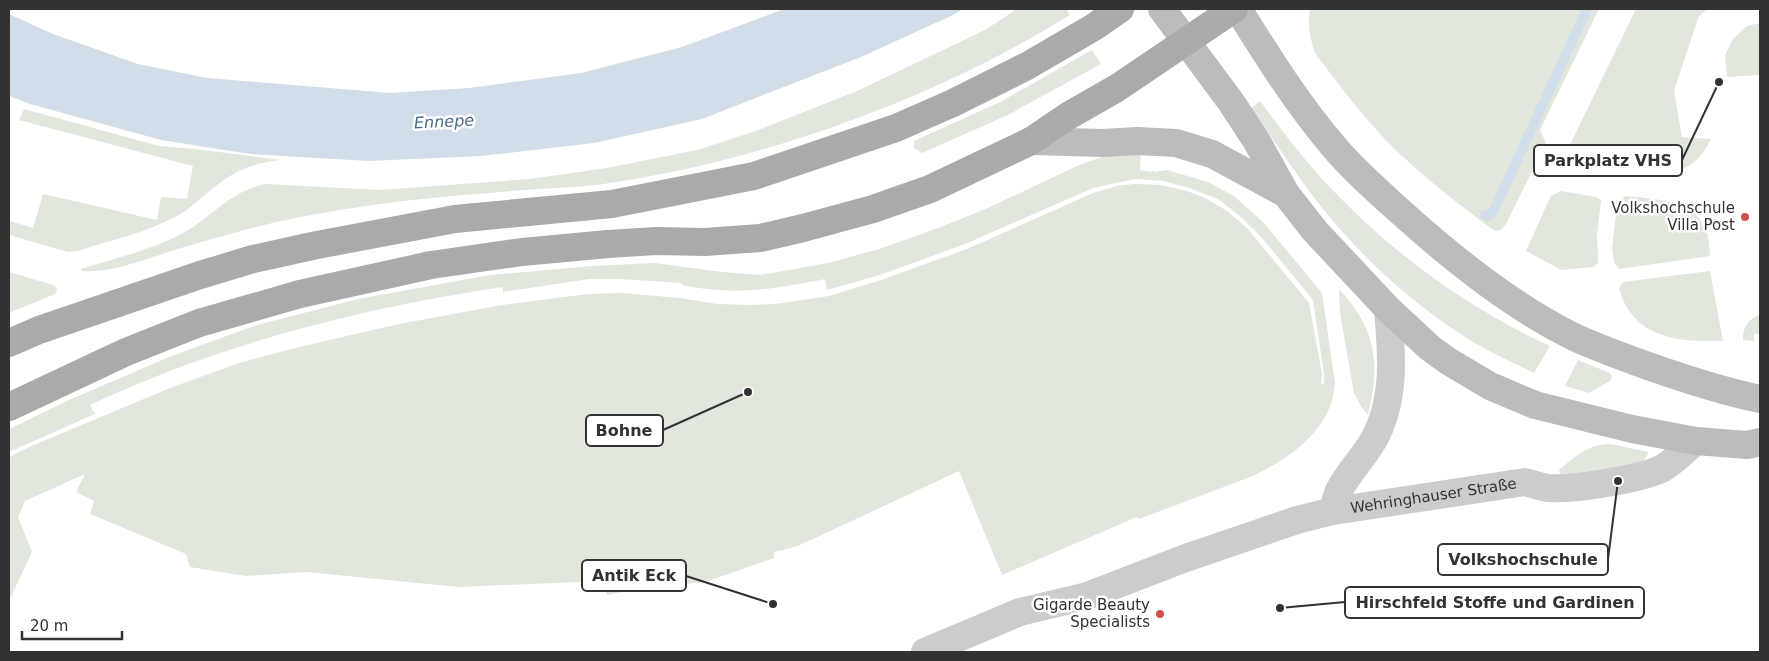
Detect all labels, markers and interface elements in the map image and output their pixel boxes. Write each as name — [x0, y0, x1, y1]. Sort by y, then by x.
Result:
water label: Ennepe — [413, 110, 475, 133]
callout: Parkplatz VHS — [1534, 145, 1682, 176]
text: Parkplatz VHS — [1544, 151, 1672, 170]
place label: Volkshochschule Villa Post — [1611, 199, 1735, 234]
marker: Volkshochschule Villa Post — [1739, 211, 1751, 223]
callout: Bohne — [586, 415, 663, 446]
text: Bohne — [596, 421, 653, 440]
street label: Wehringhauser Straße — [1349, 474, 1518, 517]
callout: Volkshochschule — [1438, 544, 1608, 575]
text: Volkshochschule — [1448, 550, 1598, 569]
callout: Antik Eck — [582, 560, 686, 591]
text: Antik Eck — [592, 566, 676, 585]
callout: Hirschfeld Stoffe und Gardinen — [1345, 587, 1644, 618]
text: Hirschfeld Stoffe und Gardinen — [1355, 593, 1635, 612]
place label: Gigarde Beauty Specialists — [1033, 596, 1150, 631]
scale bar — [22, 608, 122, 640]
marker: Gigarde Beauty Specialists — [1154, 608, 1166, 620]
text: 20 m — [30, 617, 68, 635]

